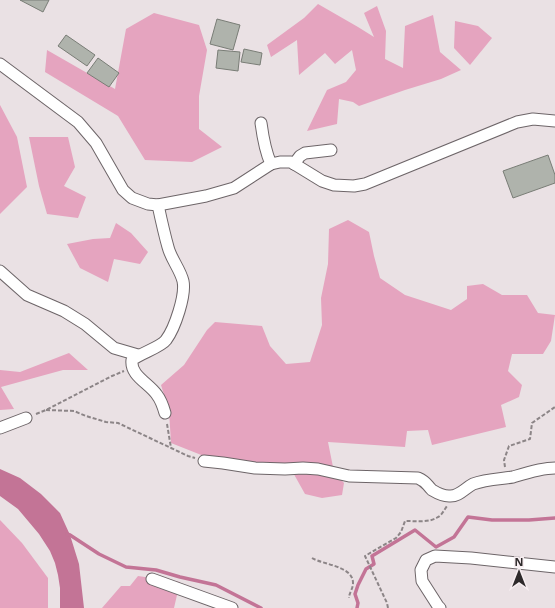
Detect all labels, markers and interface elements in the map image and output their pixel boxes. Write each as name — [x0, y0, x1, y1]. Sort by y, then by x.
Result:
north arrow — [499, 552, 539, 592]
text: N — [515, 554, 523, 569]

